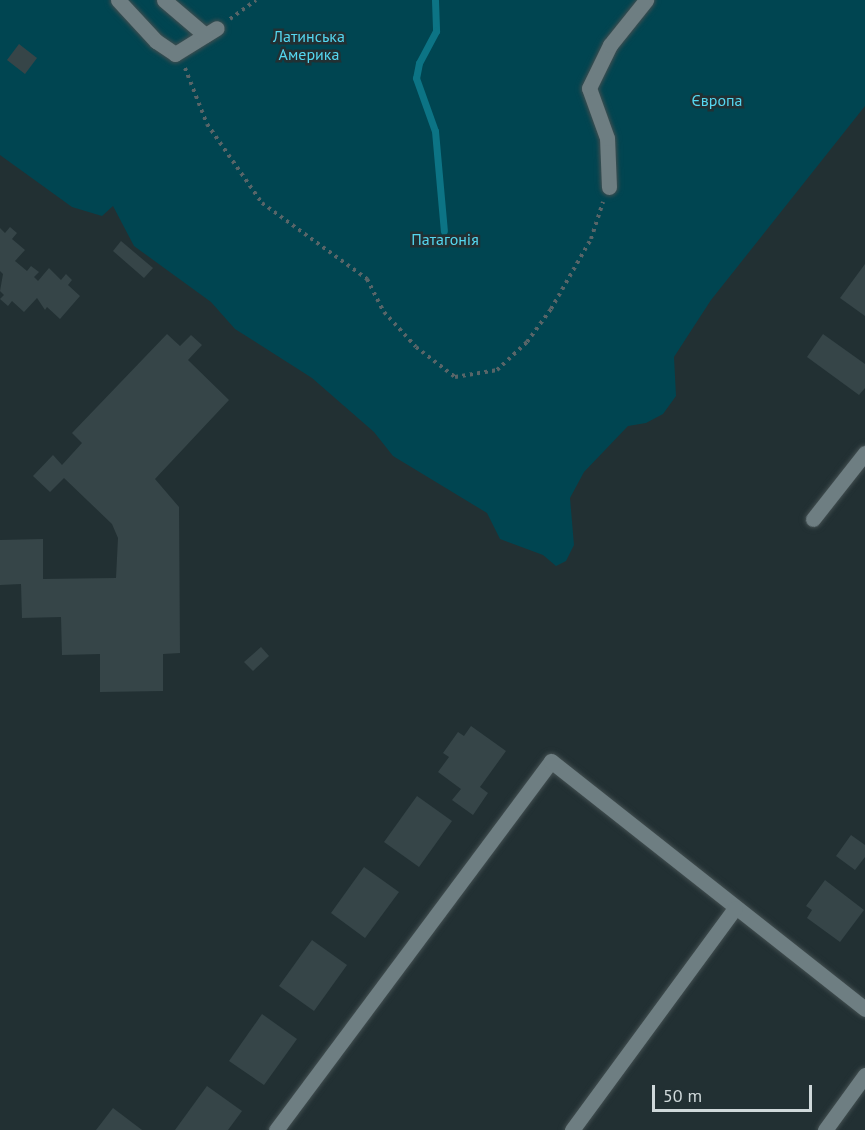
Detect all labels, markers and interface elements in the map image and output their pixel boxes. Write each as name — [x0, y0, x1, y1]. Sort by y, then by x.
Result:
park label: Латинська Америка — [273, 26, 345, 64]
park label: Європа — [691, 90, 743, 110]
park label: Патагонія — [411, 229, 479, 249]
scale bar — [655, 1073, 816, 1111]
text: 50 m — [663, 1084, 702, 1107]

